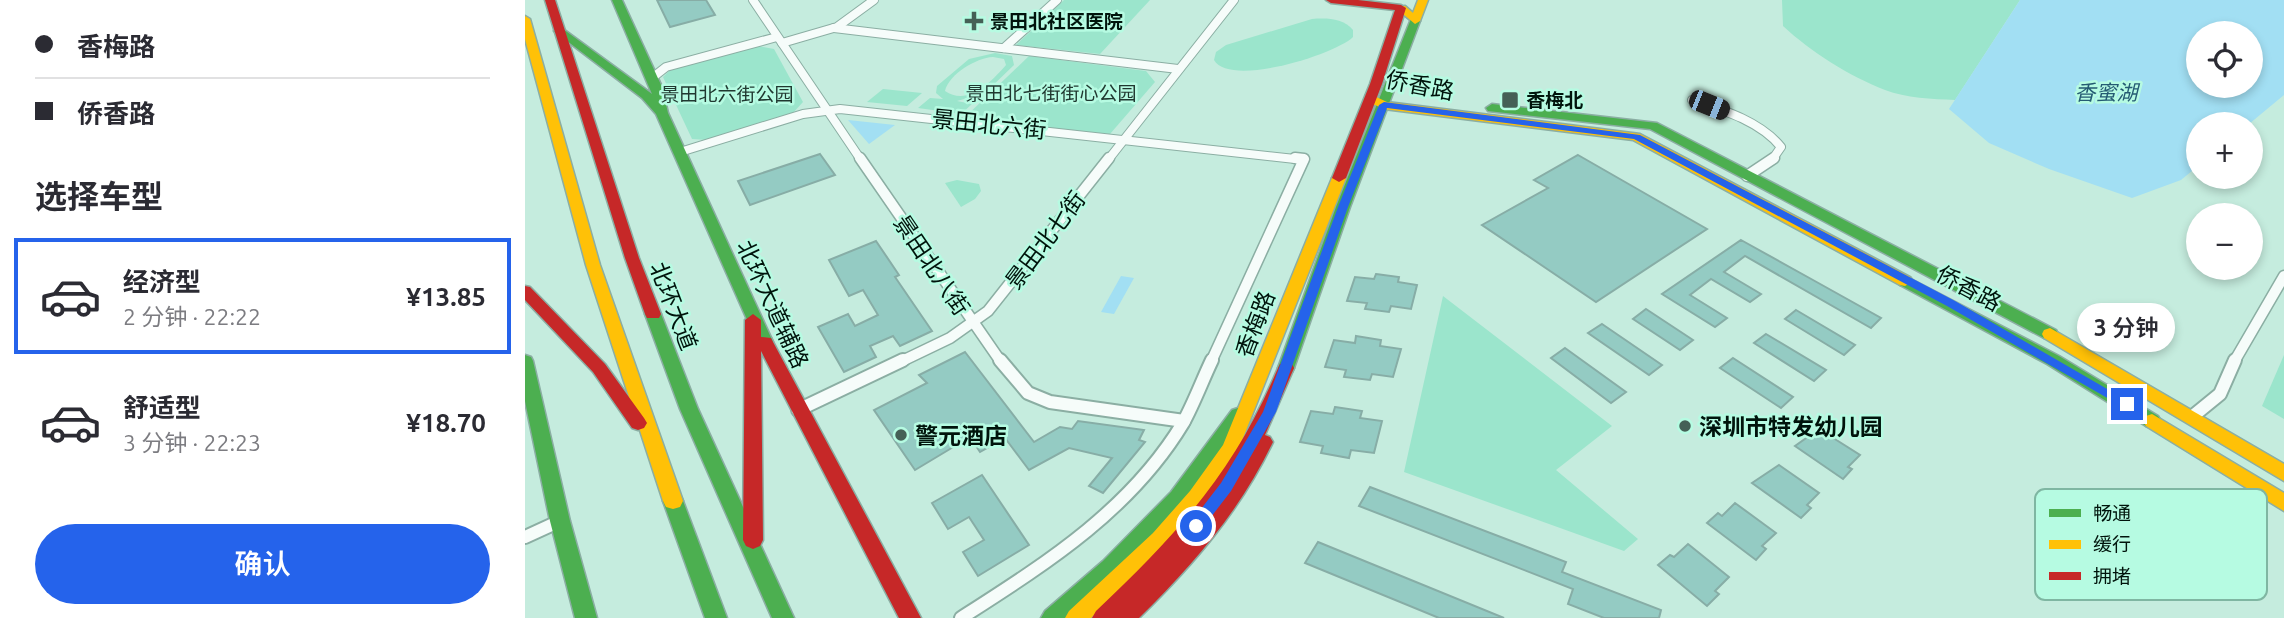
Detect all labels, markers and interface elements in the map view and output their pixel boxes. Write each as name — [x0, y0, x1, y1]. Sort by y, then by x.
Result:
place label: 景田北社区医院 — [990, 10, 1123, 32]
marker: 景田北社区医院 — [964, 11, 984, 31]
map controls — [2186, 21, 2263, 280]
button: locate — [2186, 21, 2263, 98]
text: 香梅路 — [77, 32, 155, 61]
street label: 侨香路 — [1384, 66, 1456, 104]
water label: 香蜜湖 — [2075, 80, 2140, 104]
park label: 景田北七街街心公园 — [965, 82, 1137, 104]
park label: 景田北六街公园 — [660, 83, 794, 105]
car — [1686, 87, 1733, 123]
place label: 香梅北 — [1526, 89, 1583, 111]
marker: 香梅北 — [1500, 90, 1520, 110]
text: 侨香路 — [77, 99, 155, 128]
street label: 景田北六街 — [931, 106, 1047, 142]
button: + — [2186, 112, 2263, 189]
text: 选择车型 — [35, 178, 163, 214]
street label: 景田北七街 — [1000, 187, 1090, 293]
button: − — [2186, 203, 2263, 280]
street label: 景田北八街 — [889, 210, 975, 320]
street label: 北环大道辅路 — [733, 236, 813, 372]
street label: 北环大道 — [646, 259, 702, 353]
street label: 侨香路 — [1933, 261, 2005, 315]
icon: car — [39, 265, 102, 328]
text: 经济型 — [123, 267, 201, 296]
text: ¥13.85 — [406, 282, 486, 311]
street label: 香梅路 — [1231, 287, 1279, 361]
callout: 3 分钟 — [2078, 302, 2176, 352]
text: 2 分钟 · 22:22 — [123, 304, 261, 329]
text: 3 分钟 — [2094, 315, 2158, 340]
route end — [2111, 388, 2143, 420]
icon: car — [39, 391, 102, 454]
text: 舒适型 — [123, 393, 201, 422]
text: ¥18.70 — [406, 408, 486, 437]
place label: 深圳市特发幼儿园 — [1699, 414, 1883, 439]
marker: 深圳市特发幼儿园 — [1677, 418, 1693, 434]
place label: 警元酒店 — [915, 423, 1007, 448]
marker: 警元酒店 — [893, 427, 909, 443]
text: 3 分钟 · 22:23 — [123, 430, 261, 455]
legend — [2035, 489, 2267, 600]
text: 畅通 — [2093, 502, 2131, 524]
route start — [1180, 510, 1212, 542]
button: 确认 — [35, 524, 490, 604]
text: 缓行 — [2093, 533, 2131, 555]
text: 拥堵 — [2093, 565, 2131, 587]

